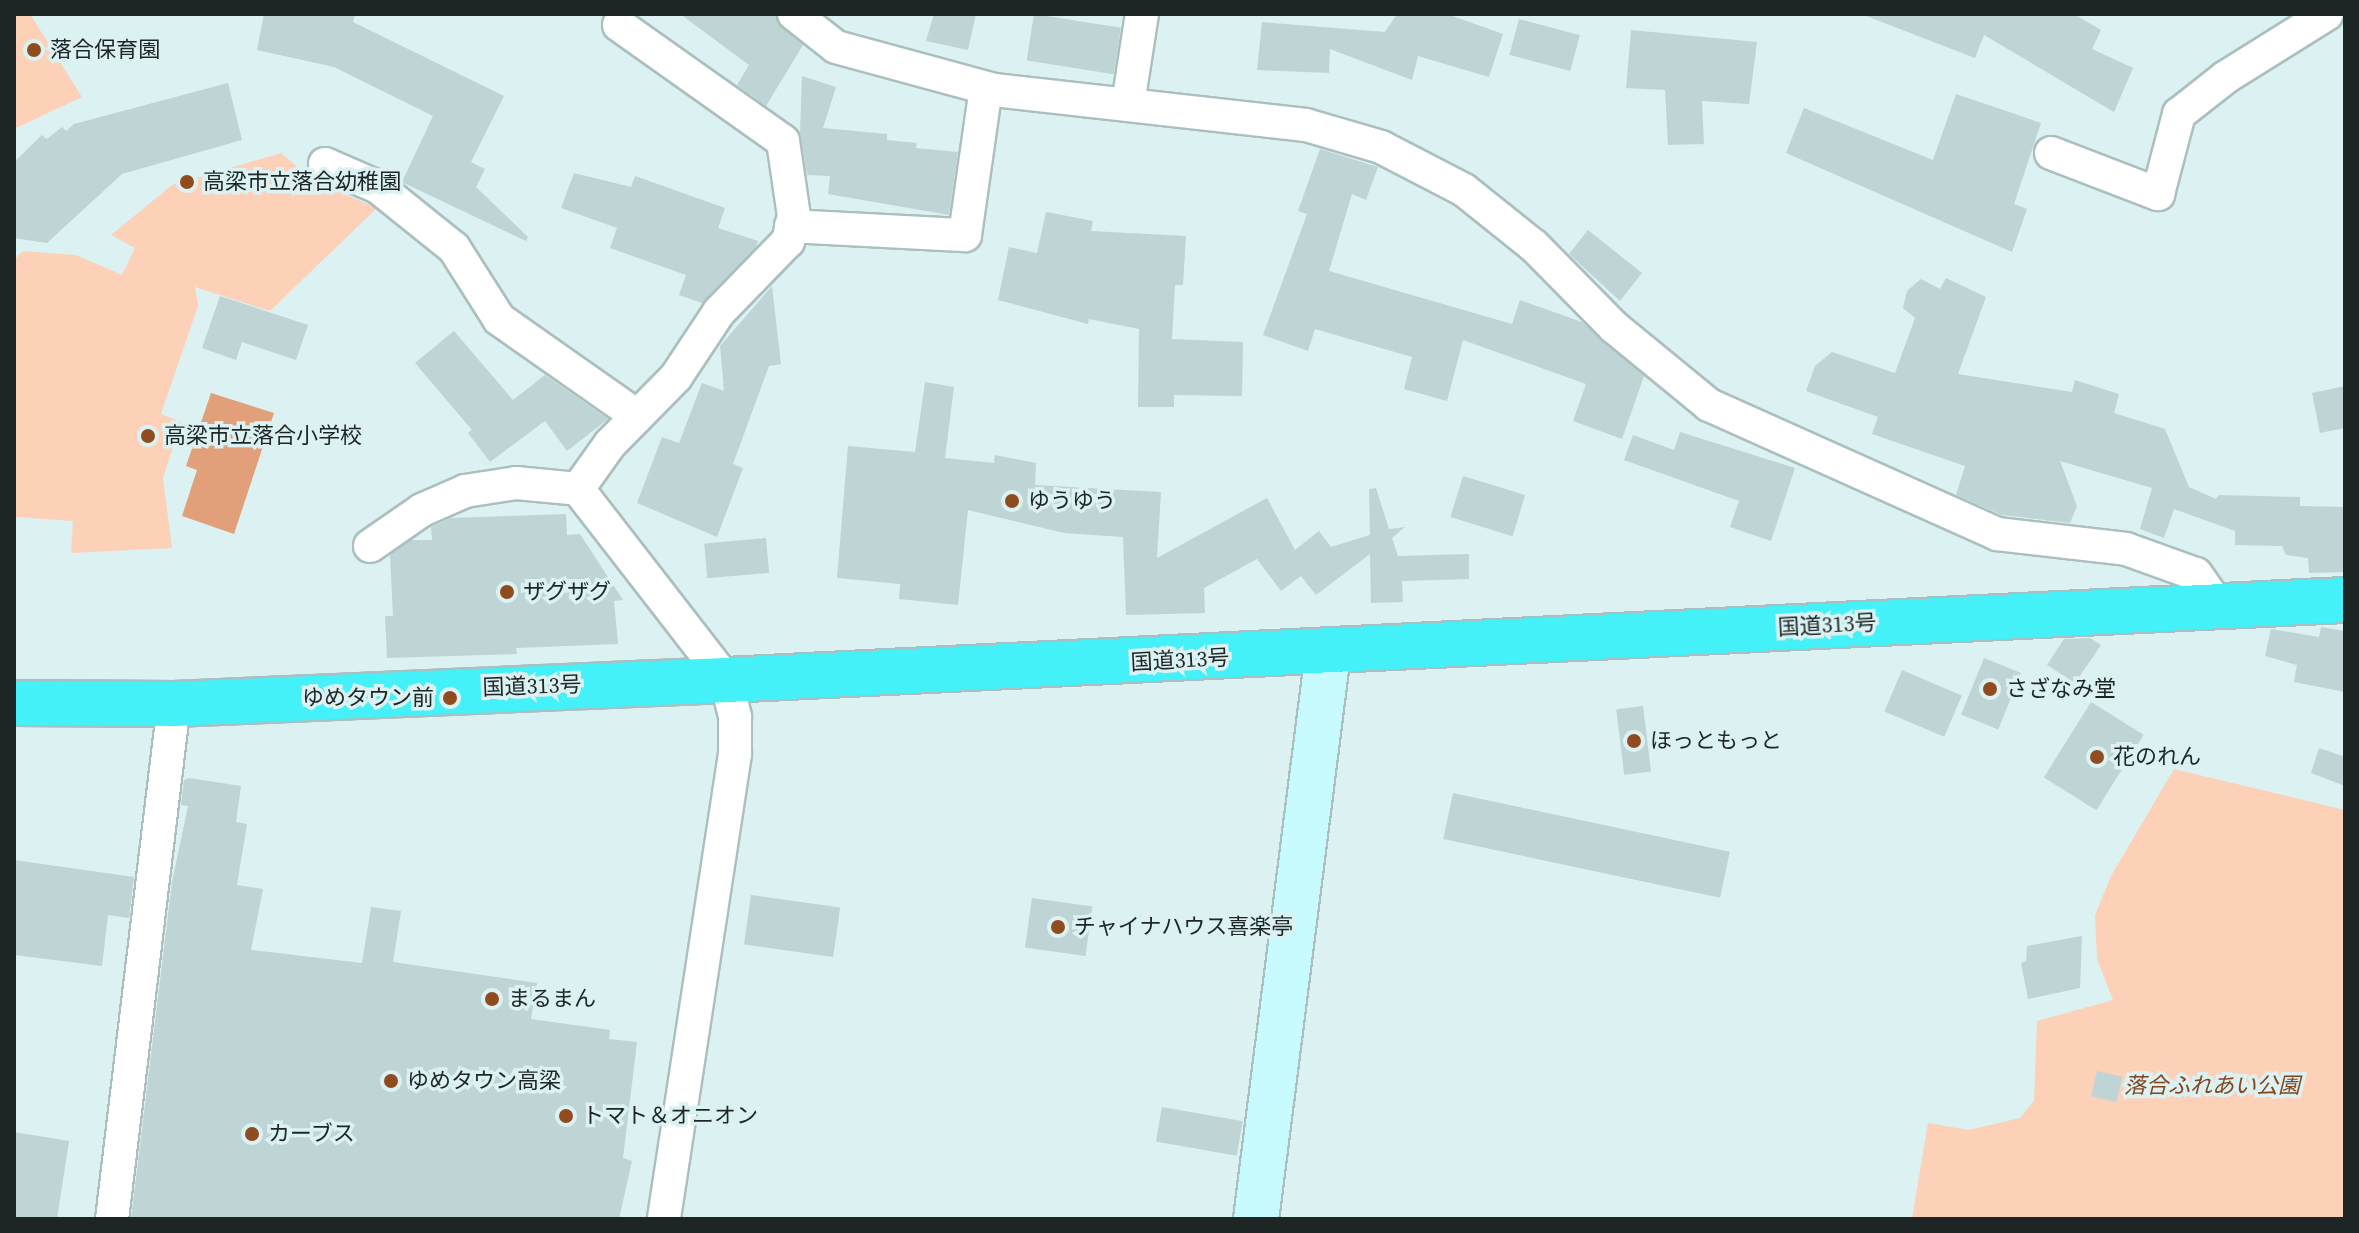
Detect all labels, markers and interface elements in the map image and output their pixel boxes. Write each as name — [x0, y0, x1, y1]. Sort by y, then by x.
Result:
place label: 落合保育園 — [50, 37, 160, 63]
marker: 落合保育園 — [25, 41, 43, 59]
place label: 高梁市立落合幼稚園 — [203, 169, 401, 195]
marker: 高梁市立落合幼稚園 — [178, 173, 196, 191]
place label: 高梁市立落合小学校 — [164, 423, 362, 449]
marker: 高梁市立落合小学校 — [139, 427, 157, 445]
place label: ゆうゆう — [1028, 488, 1116, 514]
marker: ゆうゆう — [1003, 492, 1021, 510]
place label: ザグザグ — [523, 579, 611, 605]
marker: ザグザグ — [498, 583, 516, 601]
street label: 国道313号 — [1777, 609, 1877, 641]
street label: 国道313号 — [1130, 644, 1230, 676]
street label: 国道313号 — [482, 671, 582, 701]
place label: さざなみ堂 — [2006, 676, 2116, 702]
marker: さざなみ堂 — [1981, 680, 1999, 698]
place label: ゆめタウン前 — [302, 685, 434, 711]
marker: ゆめタウン前 — [441, 689, 459, 707]
place label: ほっともっと — [1650, 728, 1782, 754]
marker: ほっともっと — [1625, 732, 1643, 750]
place label: 花のれん — [2113, 744, 2201, 770]
marker: 花のれん — [2088, 748, 2106, 766]
place label: チャイナハウス喜楽亭 — [1074, 914, 1294, 940]
marker: チャイナハウス喜楽亭 — [1049, 918, 1067, 936]
place label: まるまん — [508, 986, 596, 1012]
marker: まるまん — [483, 990, 501, 1008]
place label: ゆめタウン高梁 — [407, 1068, 561, 1094]
marker: ゆめタウン高梁 — [382, 1072, 400, 1090]
park label: 落合ふれあい公園 — [2124, 1073, 2300, 1099]
place label: トマト＆オニオン — [582, 1103, 758, 1129]
marker: トマト＆オニオン — [557, 1107, 575, 1125]
place label: カーブス — [268, 1121, 356, 1147]
marker: カーブス — [243, 1125, 261, 1143]

